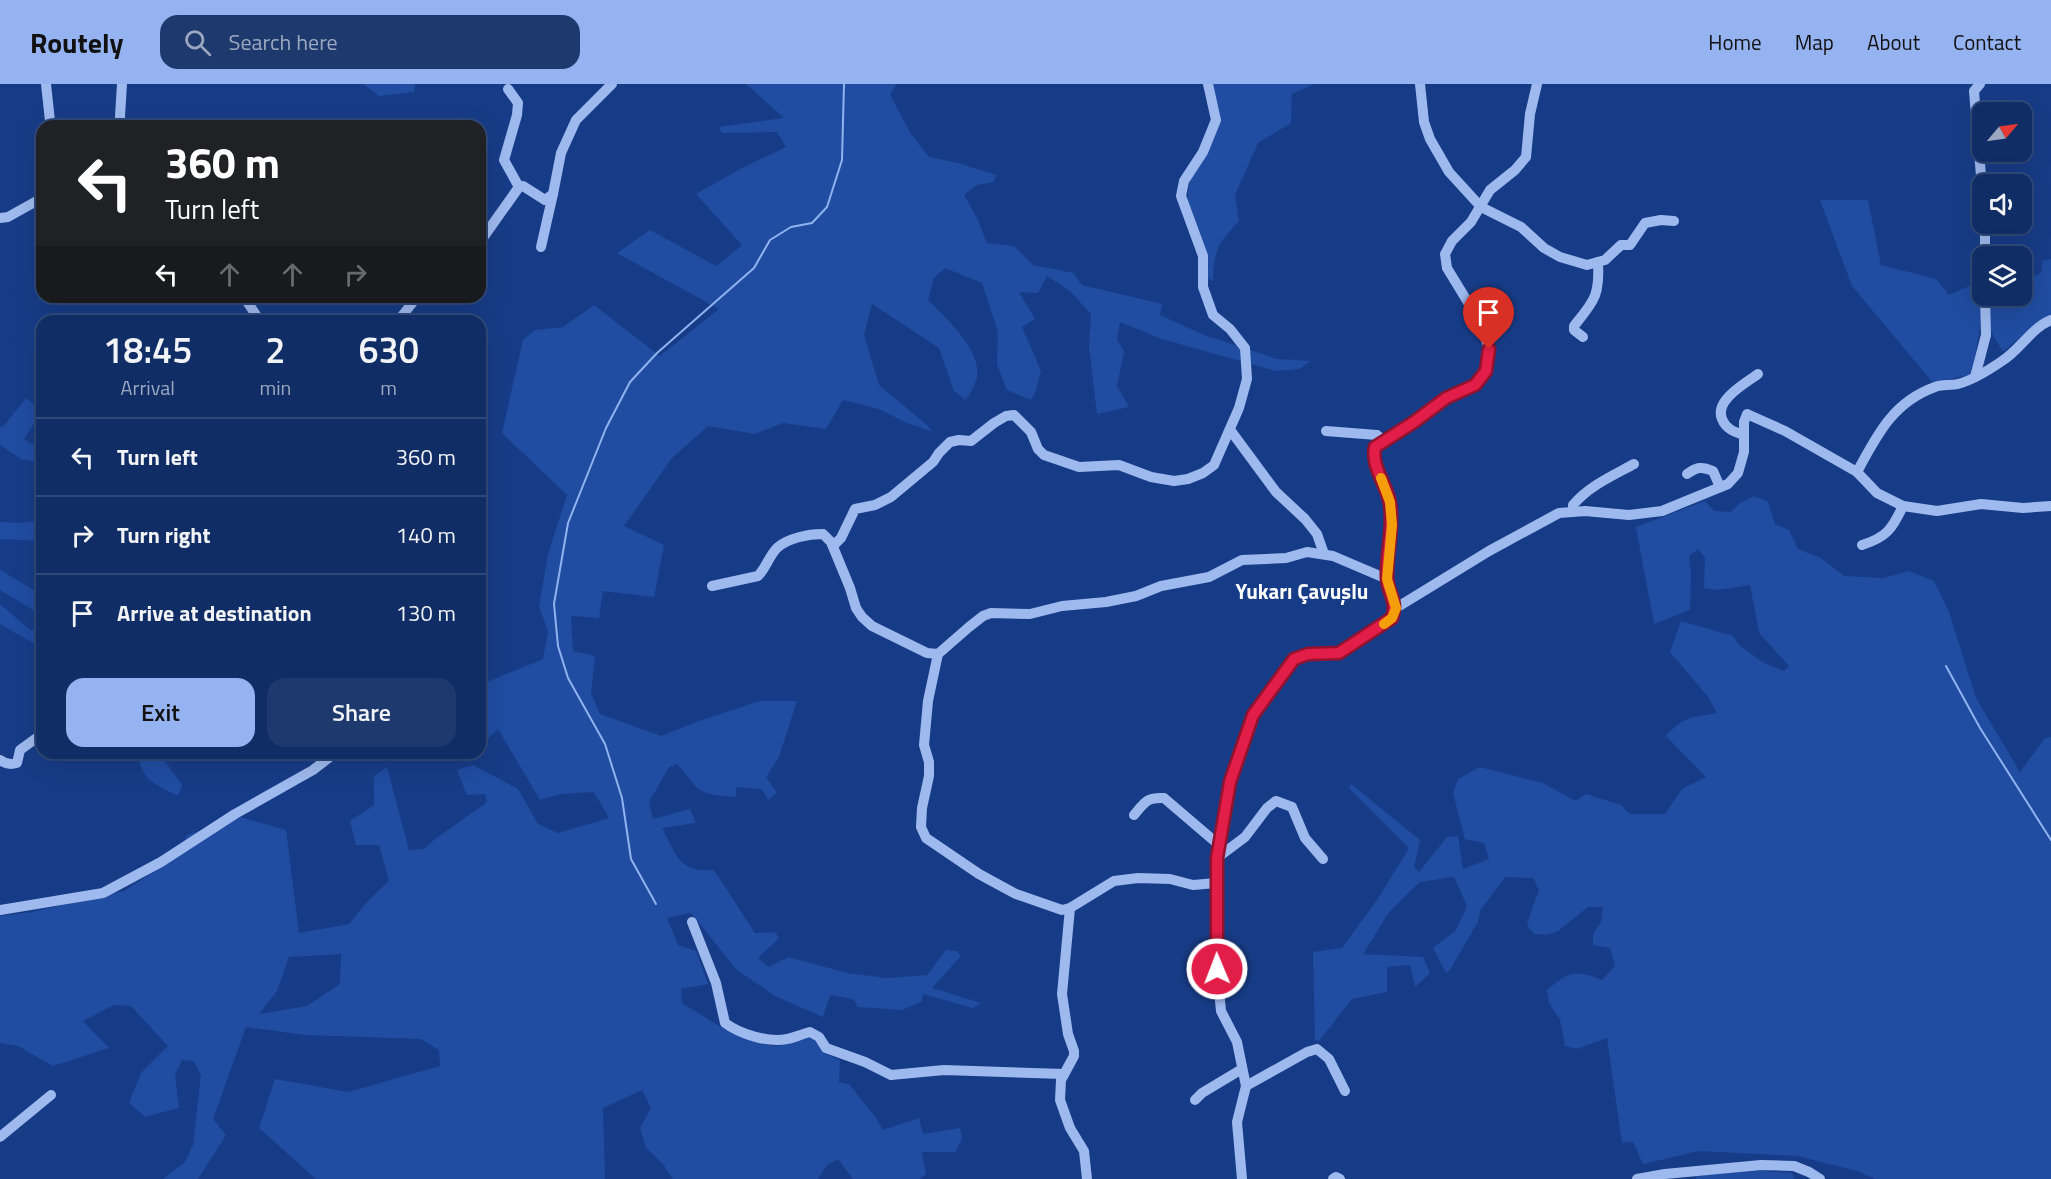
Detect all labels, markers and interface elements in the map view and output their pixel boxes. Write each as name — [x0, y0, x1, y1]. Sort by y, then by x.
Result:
search box — [160, 15, 580, 69]
text: Routely — [30, 21, 124, 64]
text: Search here — [229, 25, 338, 59]
icon: search — [181, 26, 214, 59]
text: Home — [1708, 26, 1762, 58]
text: Map — [1795, 26, 1834, 58]
text: About — [1867, 26, 1920, 58]
text: Contact — [1953, 26, 2021, 58]
north arrow — [1972, 102, 2032, 162]
map controls — [1972, 102, 2032, 306]
text: 360 m — [165, 130, 280, 194]
icon: left — [66, 144, 144, 222]
button: sound — [1972, 174, 2032, 234]
text: Turn left — [165, 188, 259, 229]
button: layers — [1972, 246, 2032, 306]
icon: left — [150, 258, 183, 291]
icon: ahead — [213, 258, 246, 291]
icon: ahead — [276, 258, 309, 291]
icon: right — [339, 258, 372, 291]
pin — [1463, 287, 1514, 349]
icon: arrive — [1472, 296, 1505, 329]
text: 18:45 — [103, 322, 192, 377]
text: 2 — [265, 322, 285, 377]
text: 630 — [358, 322, 419, 377]
text: Arrival — [121, 372, 175, 403]
text: min — [259, 372, 291, 403]
text: m — [380, 372, 397, 403]
text: Turn left — [117, 440, 198, 474]
text: 360 m — [396, 440, 456, 474]
icon: left — [66, 441, 99, 474]
text: Turn right — [117, 518, 211, 552]
text: 140 m — [396, 518, 456, 552]
icon: right — [66, 519, 99, 552]
district label: Yukarı Çavuşlu — [1236, 575, 1368, 607]
text: Arrive at destination — [117, 596, 312, 630]
text: 130 m — [396, 596, 456, 630]
icon: arrive — [66, 597, 99, 630]
button: Exit — [66, 678, 255, 747]
button: Share — [267, 678, 456, 747]
position arrow — [1185, 937, 1249, 1001]

